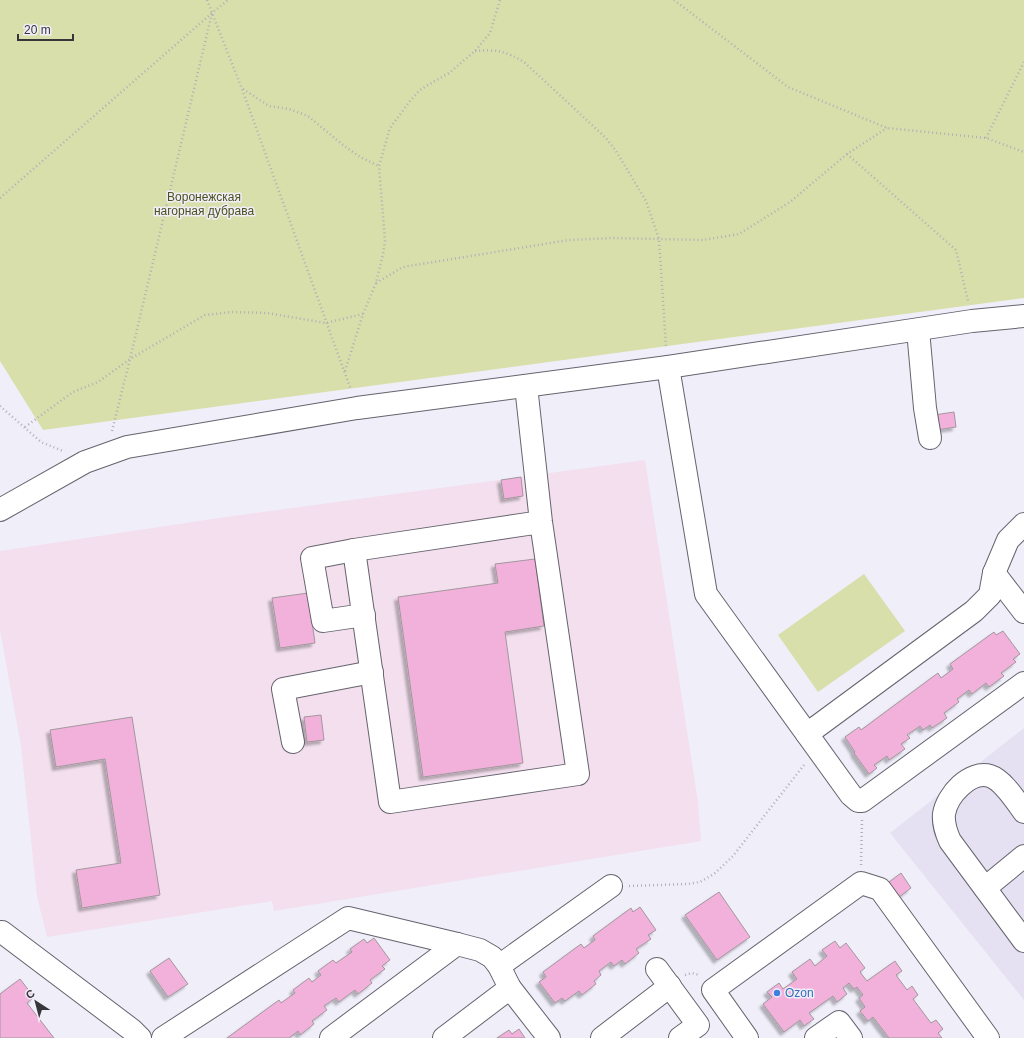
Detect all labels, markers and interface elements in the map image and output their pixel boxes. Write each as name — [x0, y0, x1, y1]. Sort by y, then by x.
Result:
scale bar — [18, 16, 73, 42]
text: 20 m — [24, 23, 51, 37]
park label: Воронежская нагорная дубрава — [154, 190, 254, 218]
north arrow — [16, 982, 56, 1022]
place label: Ozon — [785, 986, 814, 1000]
text: С — [23, 987, 37, 1001]
marker: Ozon — [772, 988, 782, 998]

